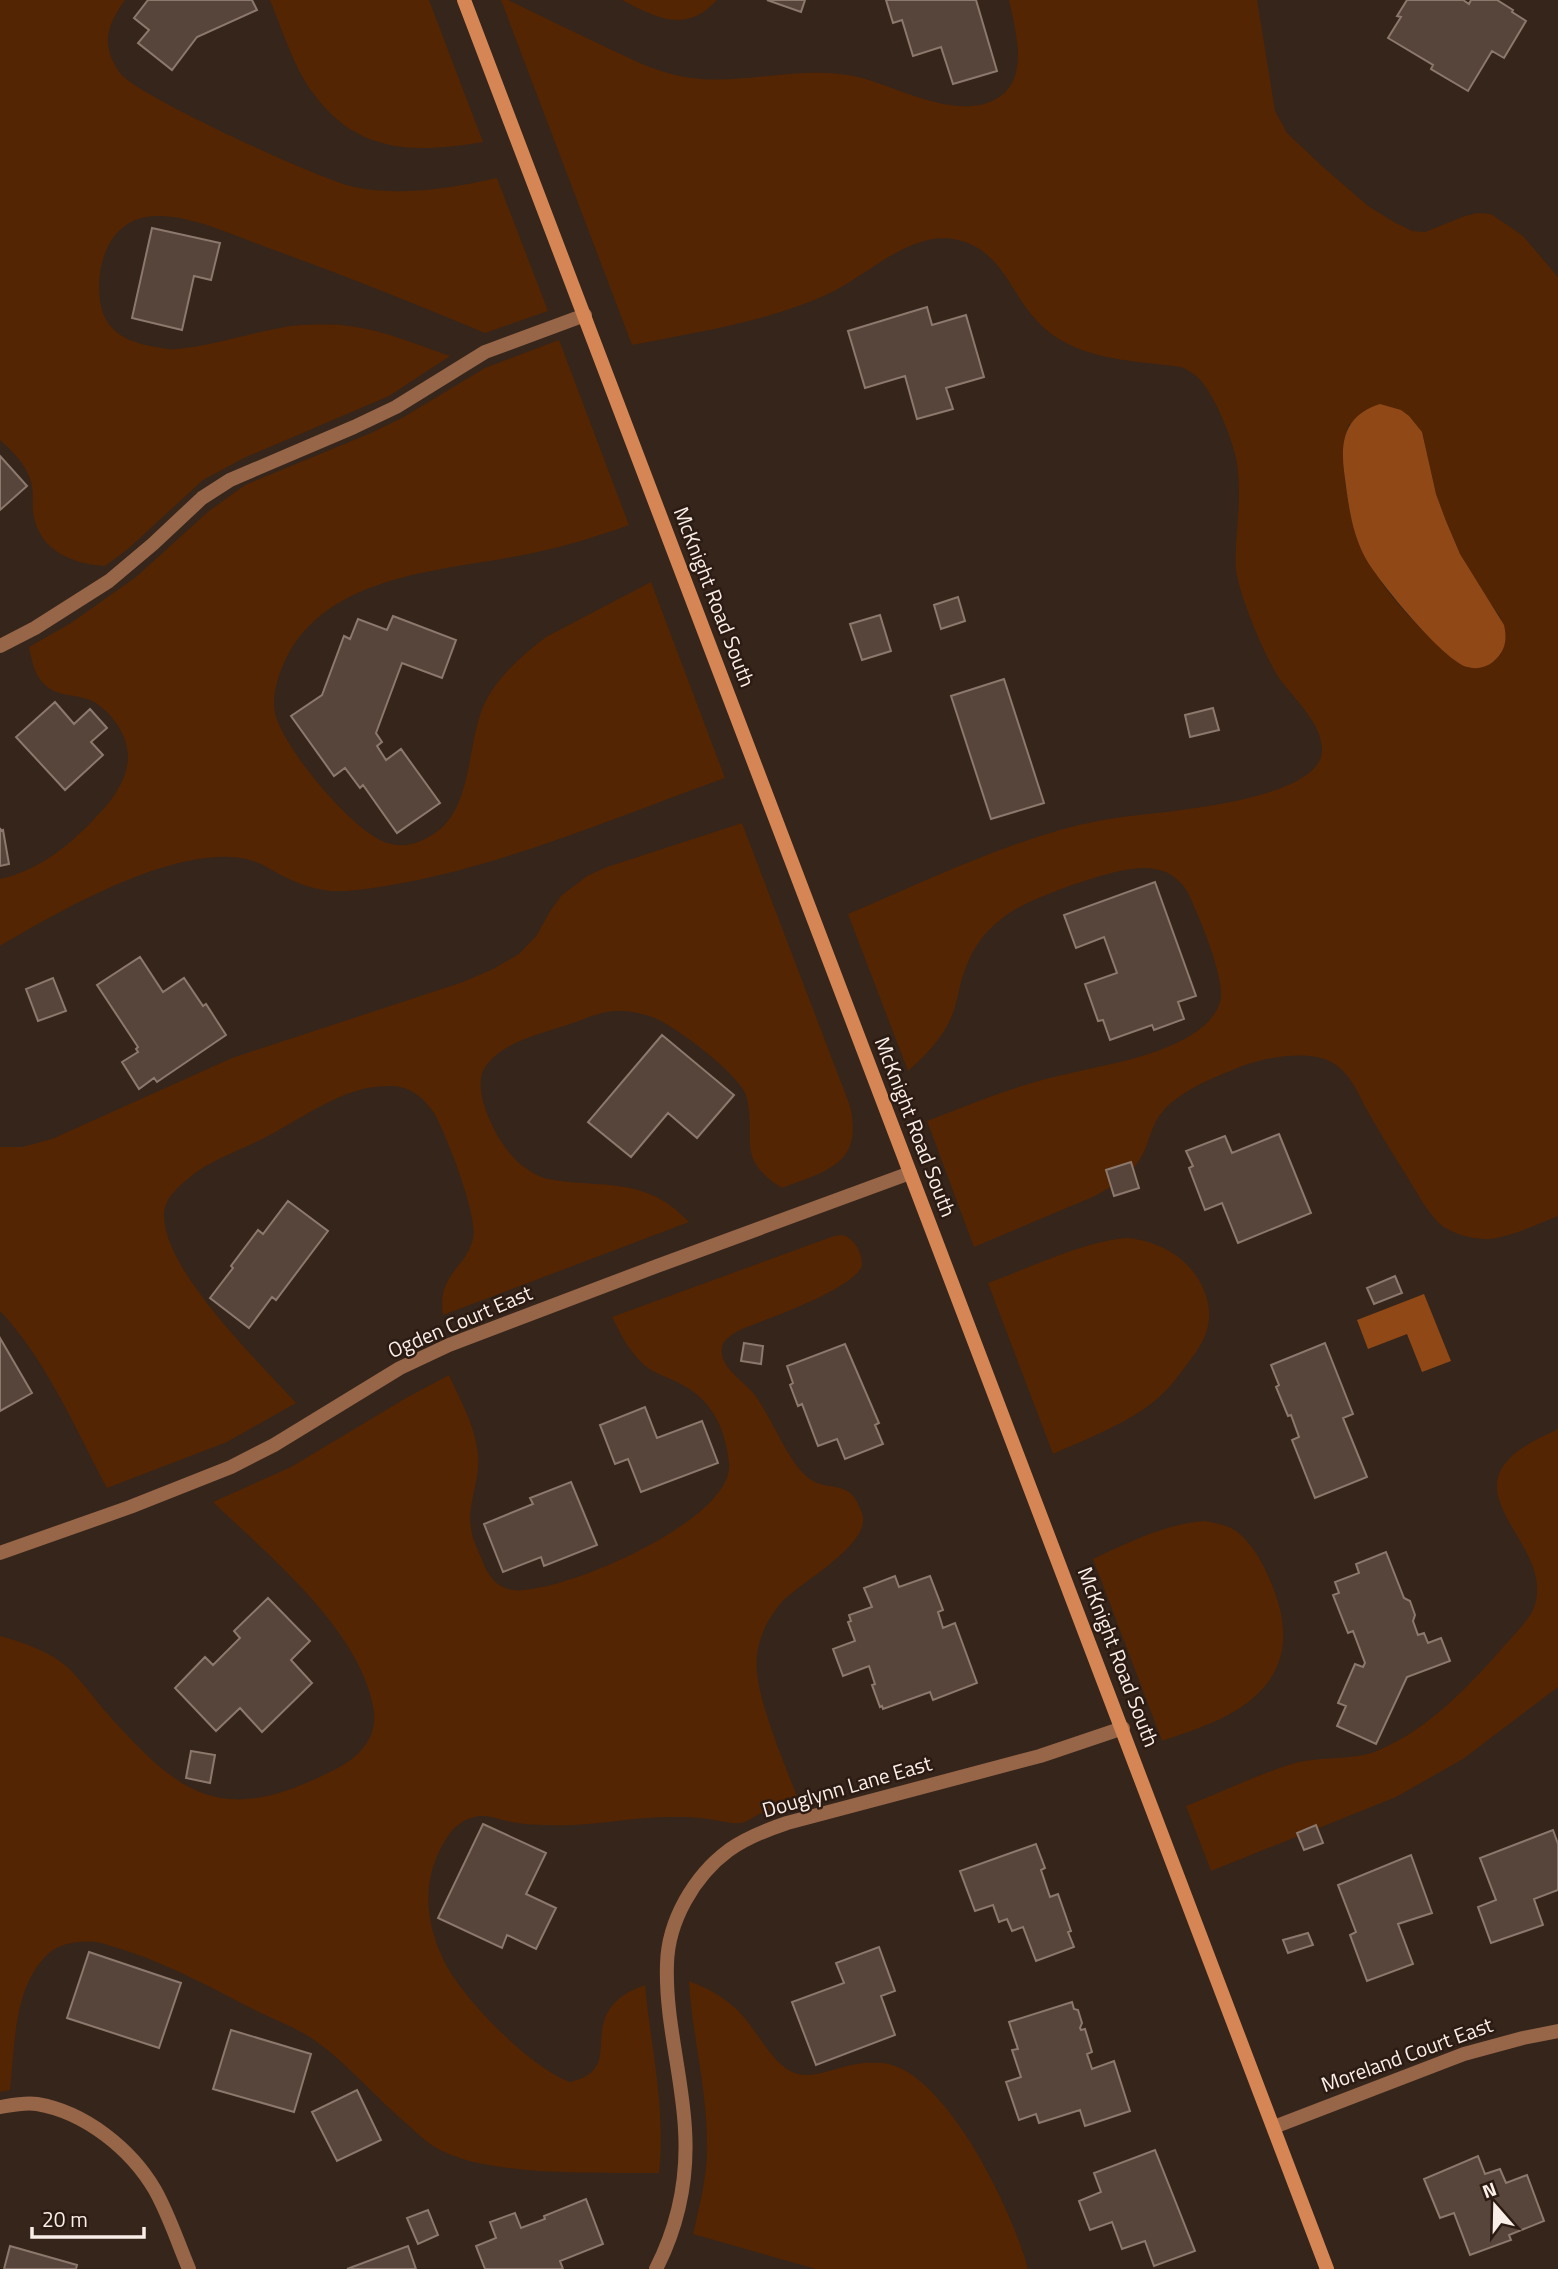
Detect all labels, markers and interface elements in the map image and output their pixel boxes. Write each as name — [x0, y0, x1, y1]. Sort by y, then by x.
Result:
street label: McKnight Road South — [666, 502, 764, 691]
street label: McKnight Road South — [867, 1032, 965, 1221]
street label: Ogden Court East — [382, 1276, 537, 1366]
street label: McKnight Road South — [1070, 1562, 1168, 1751]
street label: Douglynn Lane East — [758, 1746, 936, 1826]
street label: Moreland Court East — [1316, 2008, 1498, 2100]
north arrow — [1460, 2171, 1530, 2241]
text: N — [1478, 2174, 1500, 2205]
scale bar — [32, 2196, 144, 2240]
text: 20 m — [42, 2203, 88, 2235]

